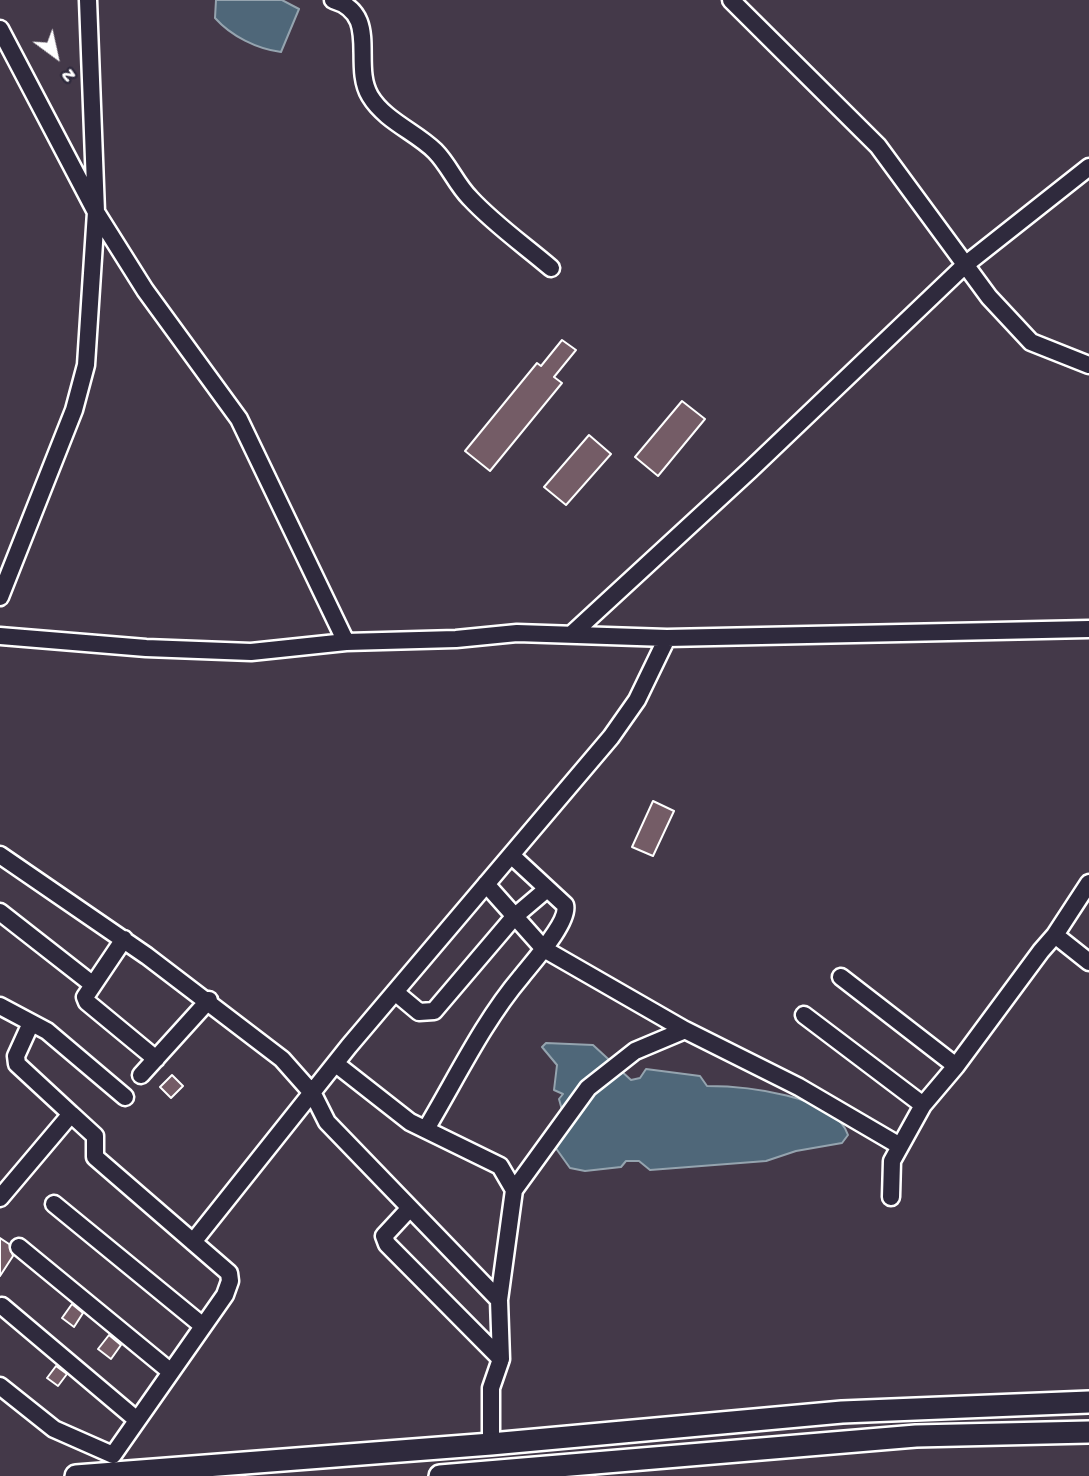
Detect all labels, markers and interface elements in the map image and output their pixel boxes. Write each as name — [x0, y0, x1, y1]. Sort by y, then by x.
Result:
north arrow — [21, 21, 91, 91]
text: N — [56, 61, 79, 87]

